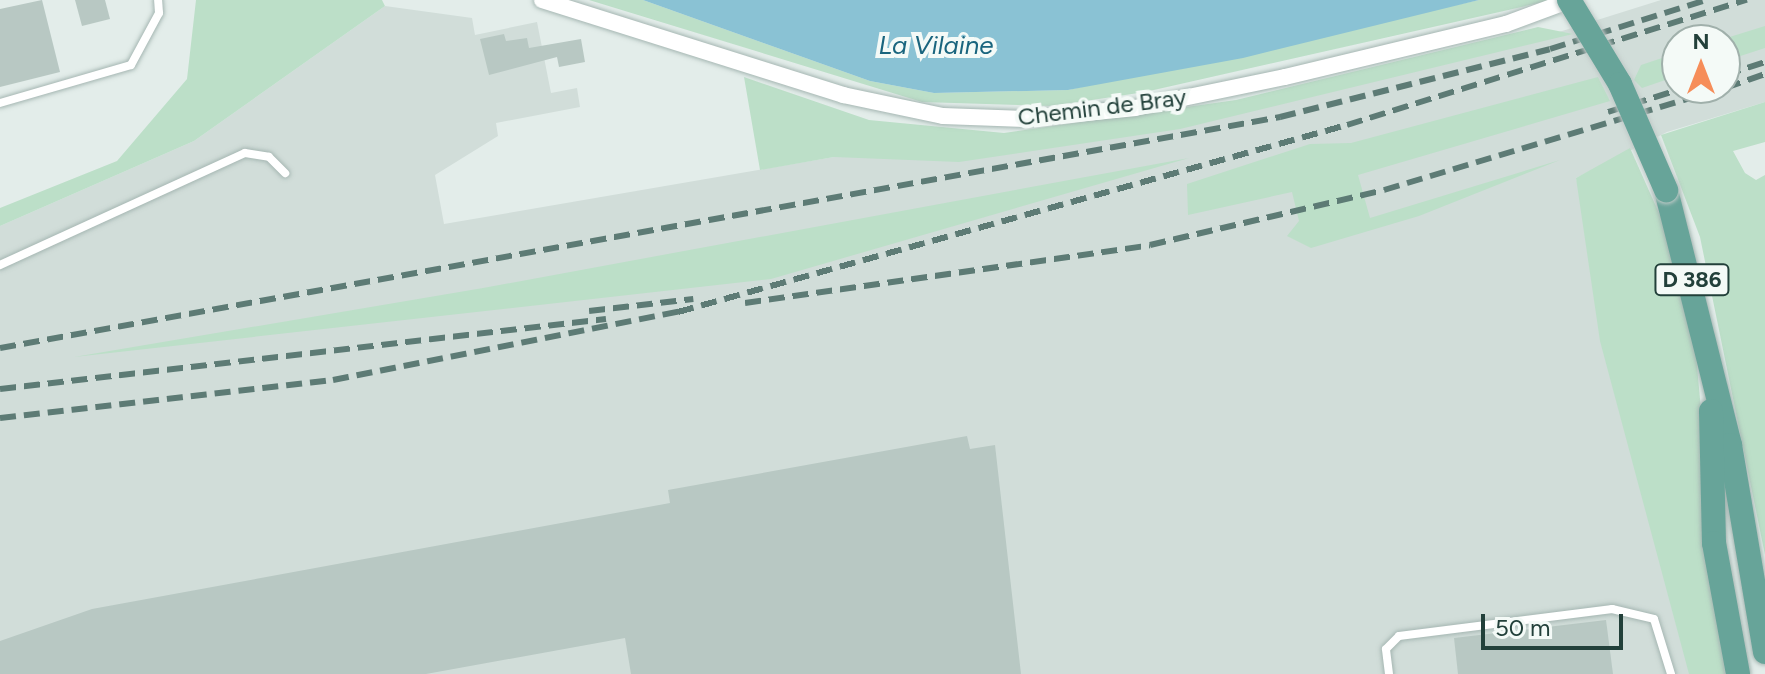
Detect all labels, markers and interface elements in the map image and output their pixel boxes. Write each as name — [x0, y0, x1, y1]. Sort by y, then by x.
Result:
north arrow — [1661, 24, 1741, 104]
text: N — [1692, 28, 1710, 55]
water label: La Vilaine — [878, 30, 994, 62]
street label: Chemin de Bray — [1016, 82, 1188, 132]
road number: D 386 — [1654, 262, 1730, 298]
scale bar — [1485, 598, 1627, 648]
text: 50 m — [1495, 613, 1551, 642]

